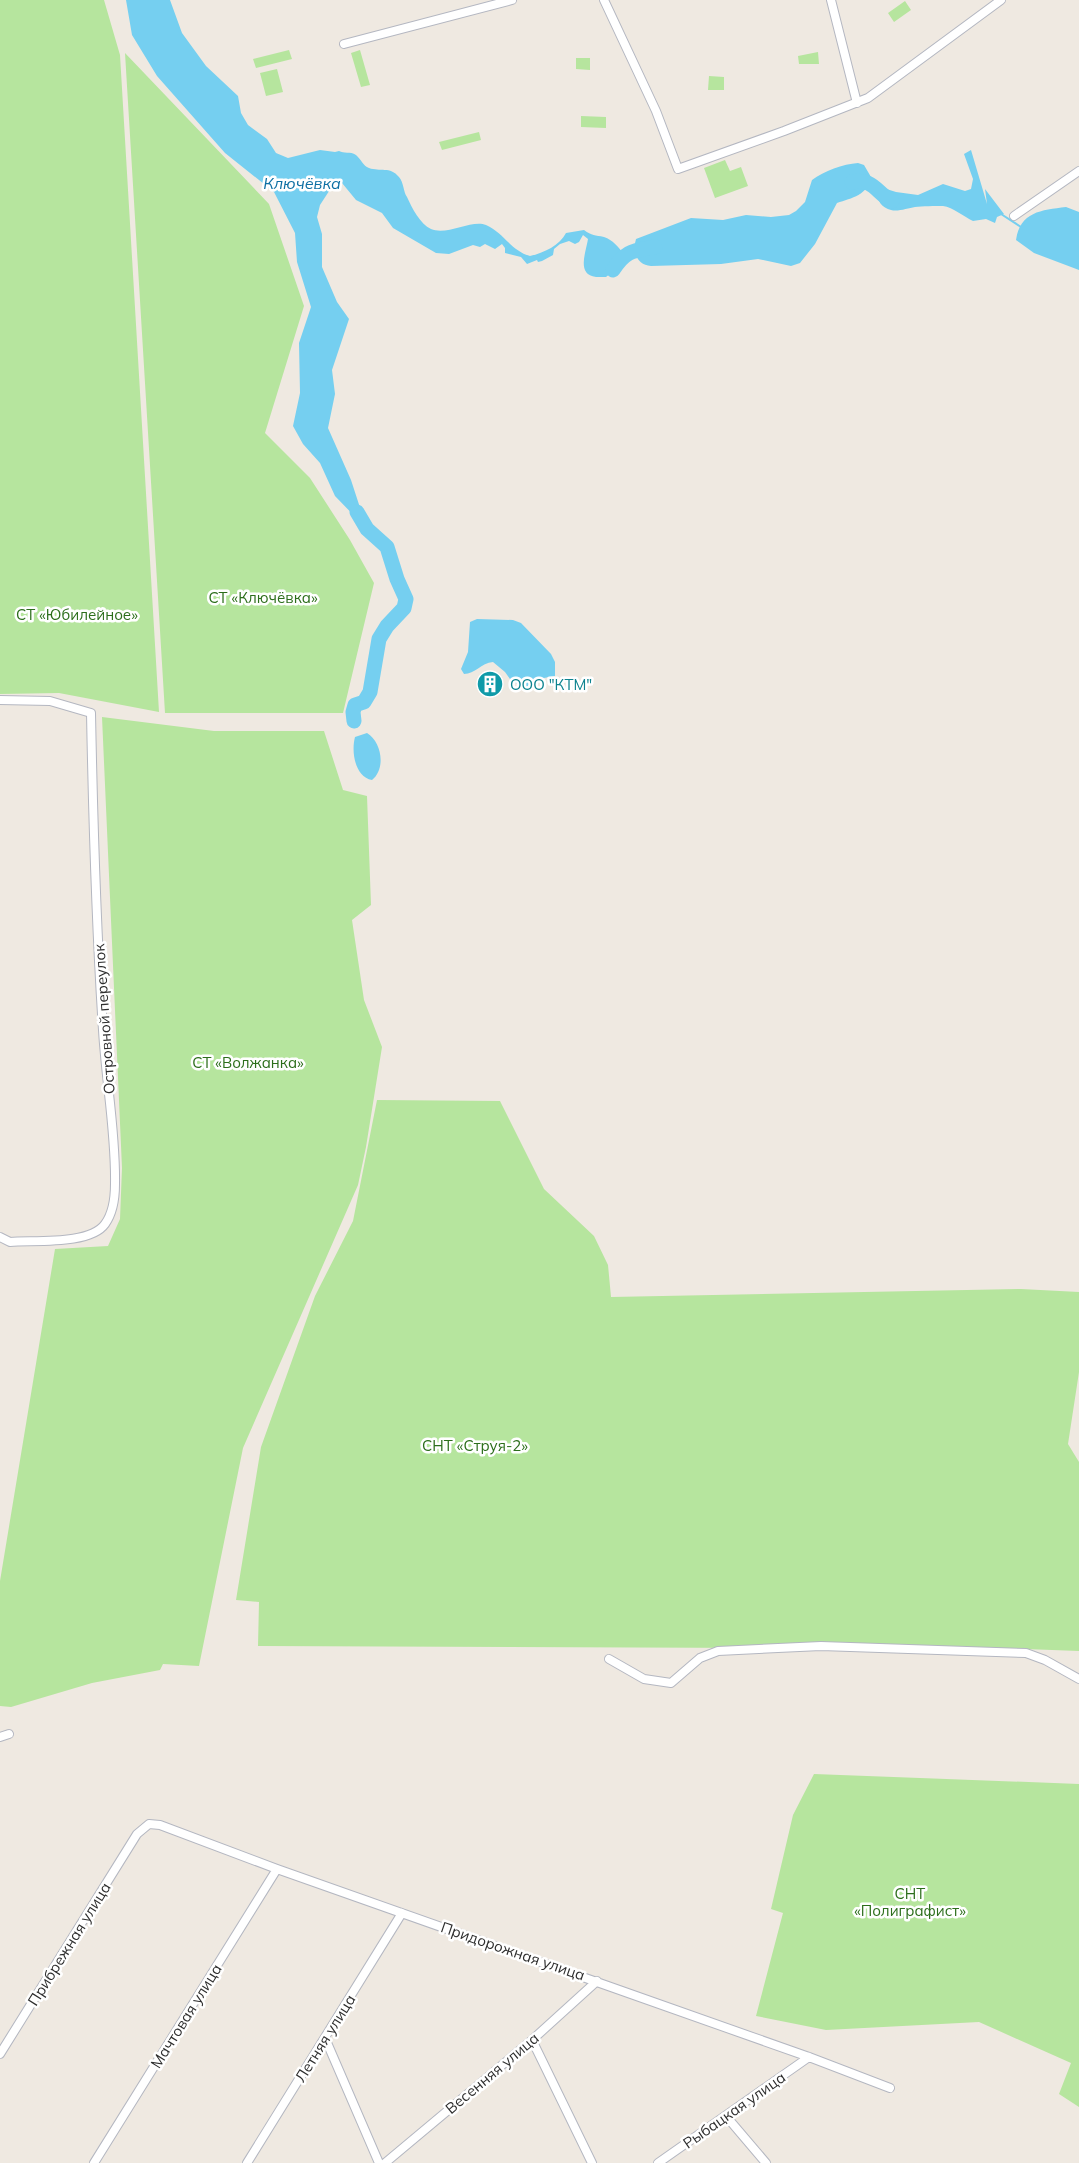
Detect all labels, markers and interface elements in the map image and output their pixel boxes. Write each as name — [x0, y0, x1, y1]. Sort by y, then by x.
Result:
water label: Ключёвка — [263, 173, 341, 193]
park label: СТ «Ключёвка» — [208, 588, 318, 607]
park label: СТ «Юбилейное» — [16, 605, 138, 624]
building icon: ООО "КТМ" — [475, 669, 505, 699]
place label: ООО "КТМ" — [510, 675, 592, 694]
street label: Островной переулок — [89, 942, 119, 1095]
park label: СТ «Волжанка» — [192, 1053, 304, 1072]
park label: СНТ «Струя-2» — [422, 1436, 528, 1455]
street label: Прибрежная улица — [23, 1879, 115, 2009]
park label: СНТ «Полиграфист» — [854, 1884, 966, 1920]
street label: Придорожная улица — [438, 1917, 588, 1985]
street label: Мачтовая улица — [146, 1960, 226, 2072]
street label: Летняя улица — [291, 1991, 359, 2085]
street label: Весенняя улица — [441, 2028, 543, 2118]
street label: Рыбацкая улица — [679, 2068, 789, 2152]

